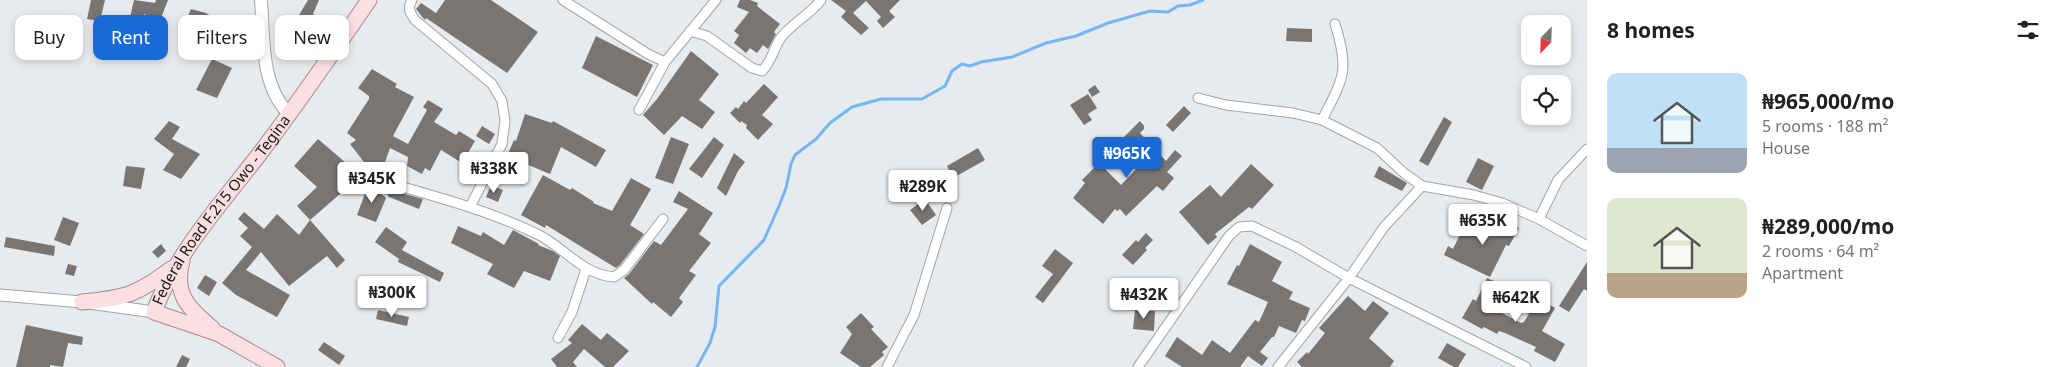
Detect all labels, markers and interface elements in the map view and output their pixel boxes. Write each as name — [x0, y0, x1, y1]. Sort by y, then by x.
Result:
chip: Buy — [15, 15, 83, 60]
chip: Rent — [93, 15, 168, 60]
chip: Filters — [178, 15, 265, 60]
chip: New — [275, 15, 349, 60]
north arrow — [1521, 15, 1571, 65]
map controls — [1521, 15, 1571, 125]
text: 8 homes — [1607, 16, 1695, 44]
icon: filters — [2014, 16, 2042, 44]
button: locate — [1521, 75, 1571, 125]
text: ₦965,000/mo — [1762, 87, 1894, 115]
icon: home — [1647, 93, 1707, 153]
street label: Federal Road F.215 Owo - Tegina — [147, 111, 294, 308]
text: 5 rooms · 188 m² — [1762, 115, 1888, 137]
pin: ₦965K — [1092, 136, 1162, 179]
text: House — [1762, 137, 1810, 159]
text: ₦965K — [1103, 142, 1151, 164]
pin: ₦338K — [459, 152, 529, 194]
text: ₦338K — [470, 157, 518, 179]
pin: ₦345K — [337, 162, 407, 204]
text: ₦345K — [348, 167, 396, 189]
pin: ₦289K — [888, 170, 958, 212]
text: ₦289K — [899, 175, 947, 197]
pin: ₦635K — [1448, 204, 1518, 246]
text: ₦635K — [1459, 209, 1507, 231]
text: ₦289,000/mo — [1762, 212, 1894, 240]
icon: home — [1647, 218, 1707, 278]
text: 2 rooms · 64 m² — [1762, 240, 1879, 262]
text: Apartment — [1762, 262, 1843, 284]
pin: ₦300K — [357, 276, 427, 318]
pin: ₦432K — [1109, 278, 1179, 320]
pin: ₦642K — [1481, 280, 1551, 323]
text: ₦300K — [368, 281, 416, 303]
text: ₦432K — [1120, 283, 1168, 305]
text: ₦642K — [1492, 286, 1540, 308]

